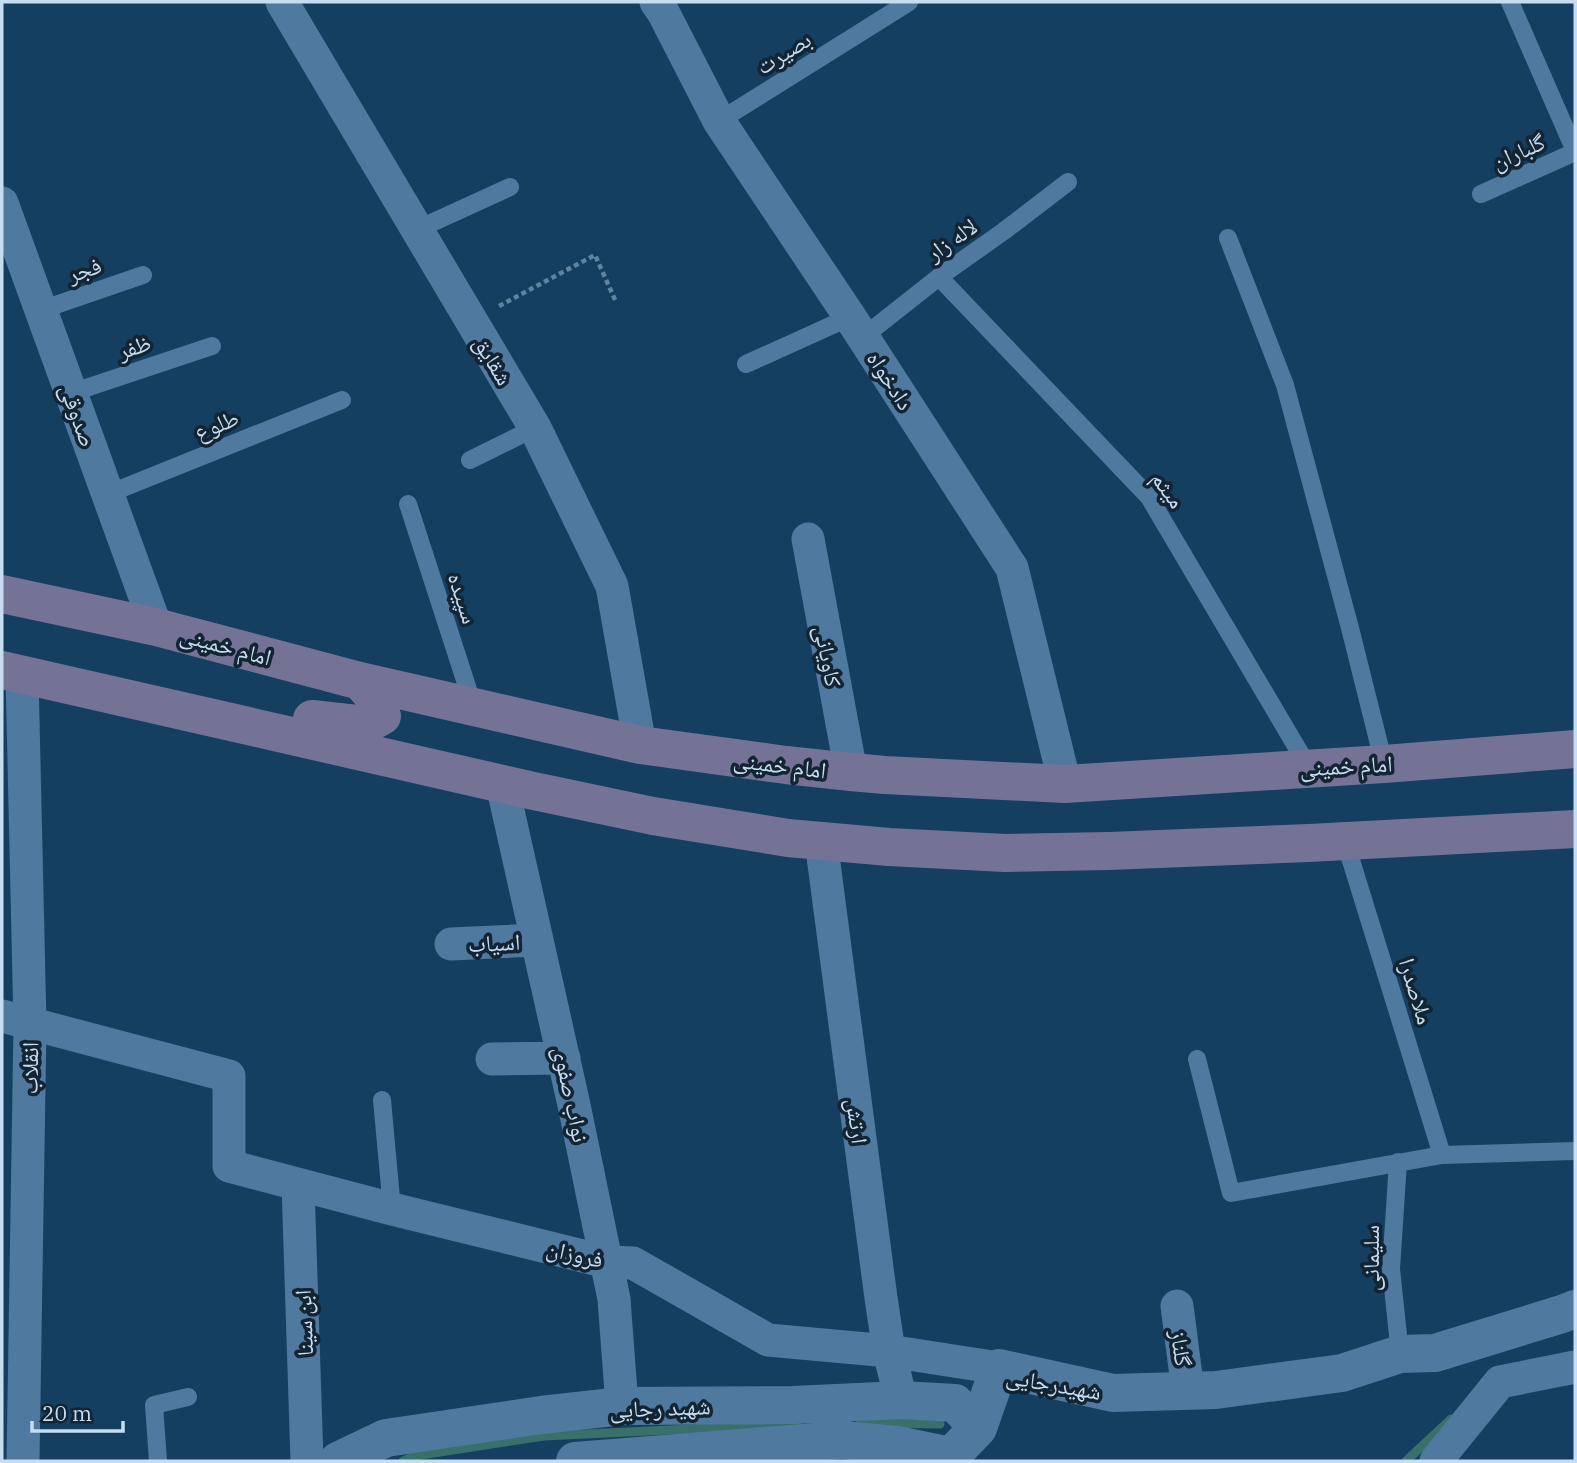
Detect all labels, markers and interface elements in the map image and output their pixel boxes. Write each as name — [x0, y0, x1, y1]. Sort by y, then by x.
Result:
street label: بصیرت — [750, 23, 816, 81]
street label: گلباران — [1487, 126, 1550, 176]
street label: لاله زار — [919, 211, 982, 268]
street label: فجر — [62, 249, 105, 289]
street label: ظفر — [113, 327, 155, 366]
street label: شقایق — [468, 330, 520, 390]
street label: دادخواه — [861, 345, 921, 415]
street label: صدوقی — [54, 379, 104, 451]
street label: طلوع — [189, 402, 243, 447]
street label: میثم — [1144, 464, 1193, 515]
street label: سپیده — [442, 569, 486, 627]
street label: امام خمینی — [177, 618, 275, 673]
street label: کاویانی — [808, 623, 850, 690]
street label: امام خمینی — [732, 743, 828, 787]
street label: امام خمینی — [1299, 748, 1393, 784]
street label: اسیاب — [467, 926, 521, 958]
street label: ملاصدرا — [1393, 954, 1441, 1028]
street label: انقلاب — [14, 1041, 44, 1095]
street label: نواب صفوی — [547, 1043, 597, 1145]
street label: ارتش — [840, 1097, 876, 1145]
street label: سلیمانی — [1355, 1225, 1385, 1291]
street label: فروزان — [544, 1232, 606, 1274]
street label: ابن سینا — [287, 1289, 319, 1357]
street label: گلناز — [1164, 1327, 1199, 1369]
street label: شهیدرجایی — [1004, 1360, 1104, 1406]
scale bar — [32, 1390, 122, 1434]
street label: شهید رجایی — [609, 1390, 711, 1424]
text: 20 m — [42, 1399, 92, 1427]

